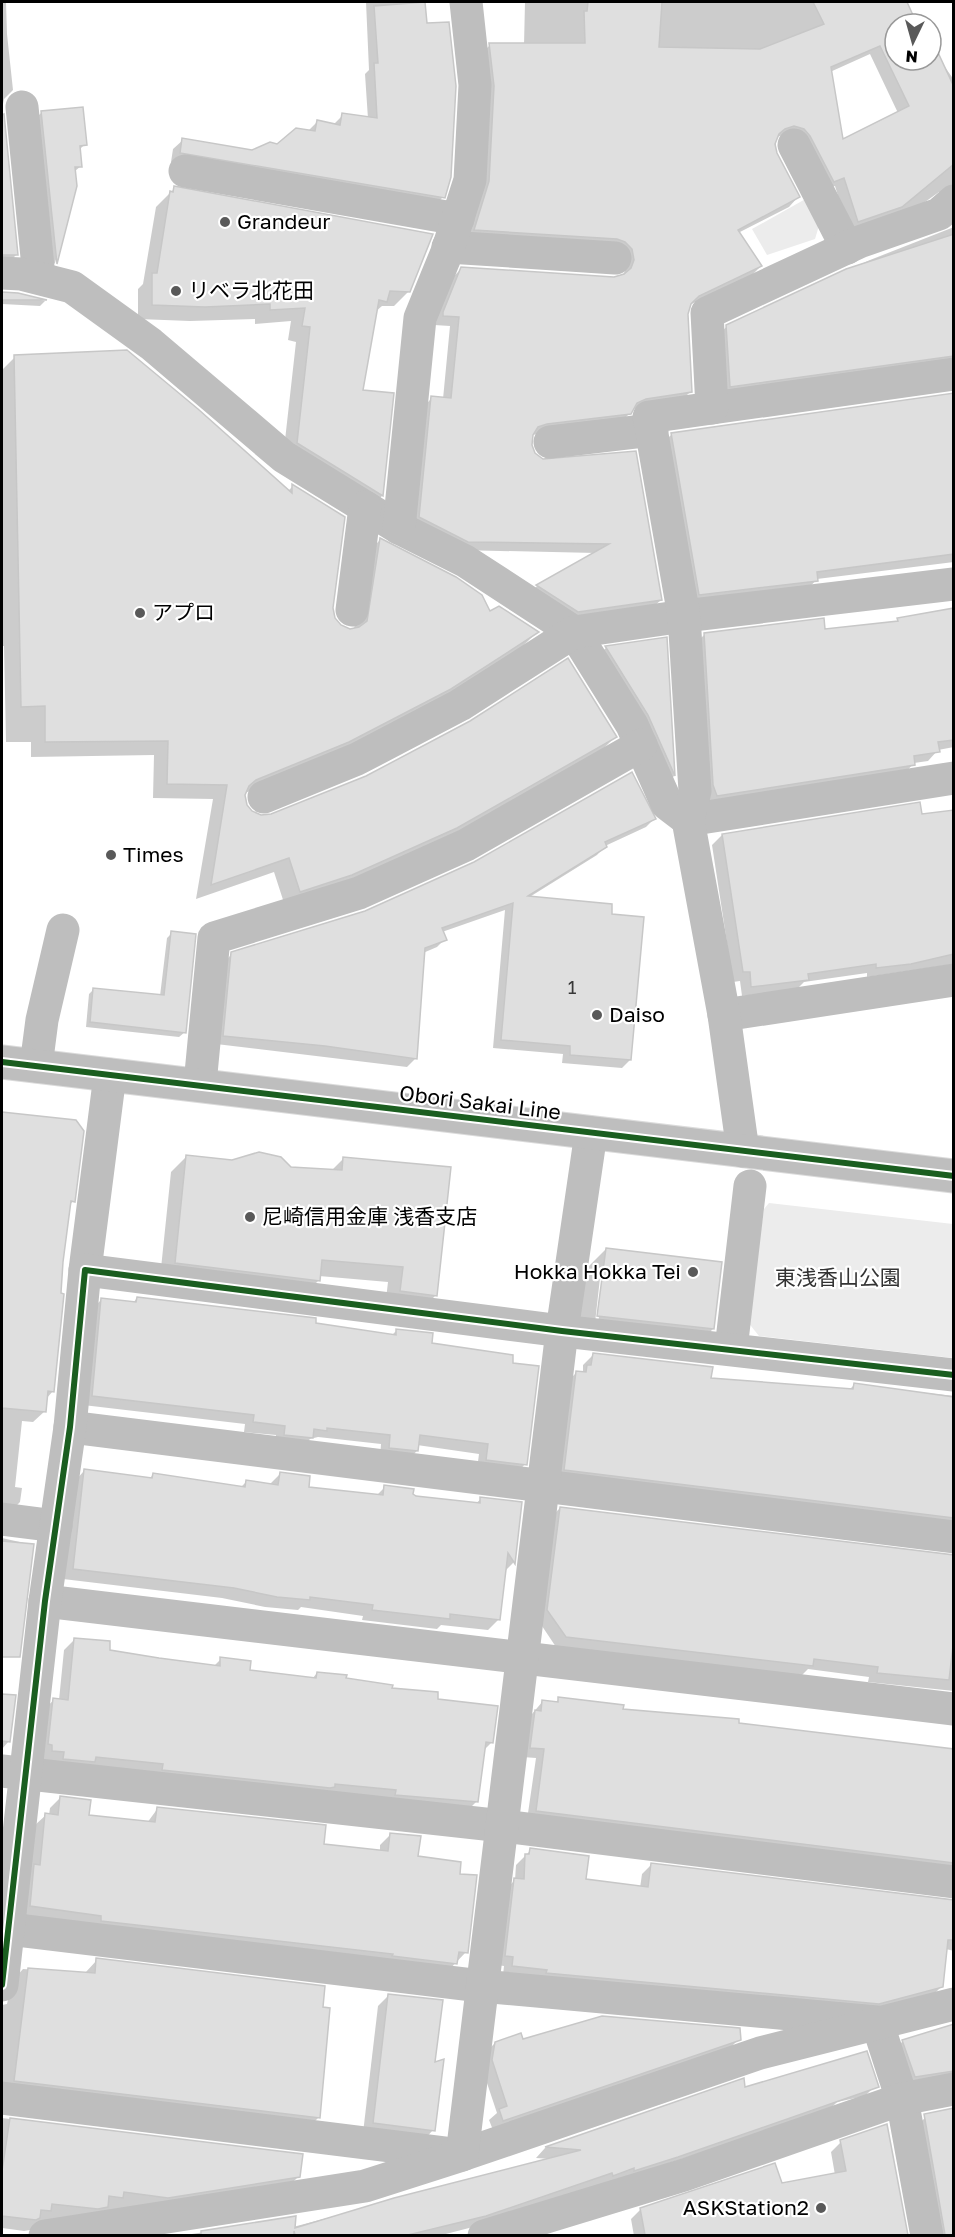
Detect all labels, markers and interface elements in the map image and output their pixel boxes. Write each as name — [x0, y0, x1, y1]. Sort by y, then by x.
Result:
north arrow — [883, 12, 943, 72]
text: N — [905, 46, 919, 67]
place label: Grandeur — [237, 208, 331, 234]
marker: Grandeur — [218, 215, 232, 229]
place label: リベラ北花田 — [188, 277, 314, 303]
marker: リベラ北花田 — [169, 284, 183, 298]
place label: アプロ — [152, 599, 215, 625]
marker: アプロ — [133, 606, 147, 620]
place label: Times — [123, 841, 184, 867]
marker: Times — [104, 848, 118, 862]
house number: 1 — [568, 976, 577, 998]
place label: Daiso — [609, 1001, 665, 1027]
marker: Daiso — [590, 1008, 604, 1022]
street label: Obori Sakai Line — [398, 1079, 562, 1125]
place label: 尼崎信用金庫 浅香支店 — [262, 1203, 477, 1229]
marker: 尼崎信用金庫 浅香支店 — [243, 1210, 257, 1224]
place label: Hokka Hokka Tei — [514, 1258, 681, 1284]
park label: 東浅香山公園 — [775, 1264, 901, 1290]
marker: Hokka Hokka Tei — [686, 1265, 700, 1279]
place label: ASKStation2 — [683, 2194, 809, 2220]
marker: ASKStation2 — [814, 2201, 828, 2215]

